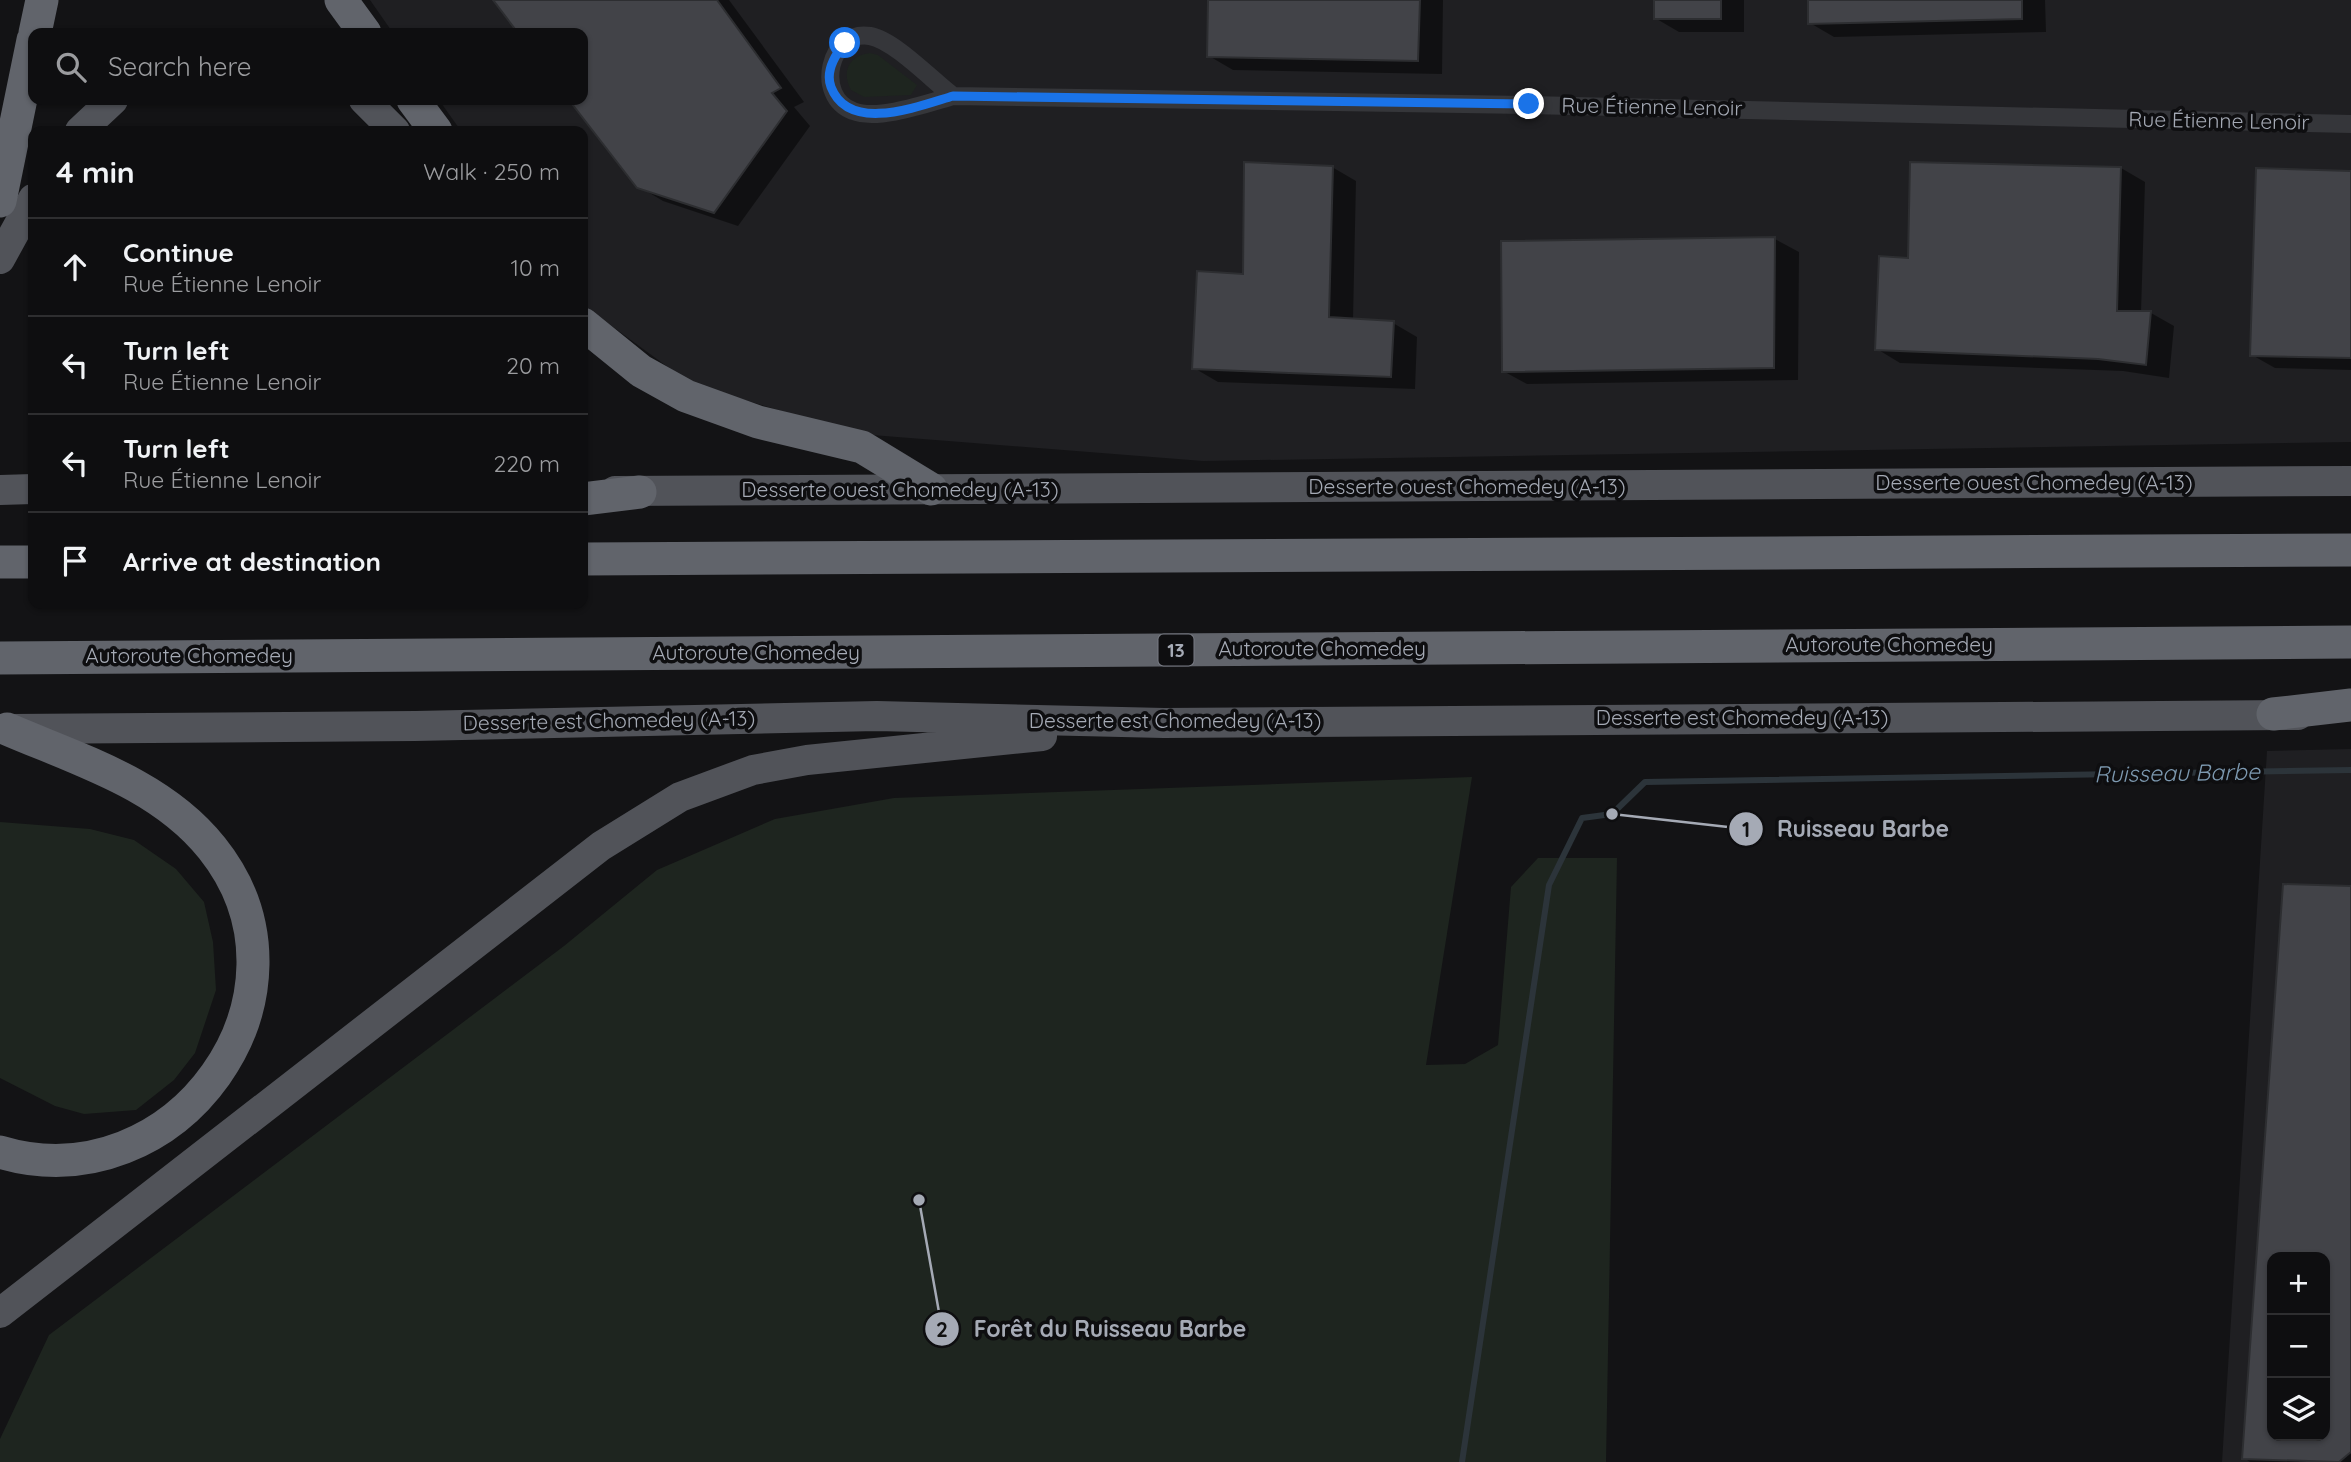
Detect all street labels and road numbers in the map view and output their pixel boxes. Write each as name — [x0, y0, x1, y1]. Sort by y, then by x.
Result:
street label: Rue Étienne Lenoir — [1561, 91, 1743, 121]
street label: Rue Étienne Lenoir — [2128, 105, 2310, 135]
street label: Desserte ouest Chomedey (A-13) — [1875, 469, 2193, 495]
street label: Desserte ouest Chomedey (A-13) — [1308, 473, 1626, 499]
street label: Desserte ouest Chomedey (A-13) — [741, 476, 1059, 502]
street label: Autoroute Chomedey — [1785, 631, 1993, 657]
road number: 13 — [1158, 635, 1194, 666]
street label: Autoroute Chomedey — [1218, 635, 1426, 661]
street label: Autoroute Chomedey — [652, 639, 860, 665]
street label: Autoroute Chomedey — [85, 642, 293, 668]
street label: Desserte est Chomedey (A-13) — [462, 704, 756, 736]
street label: Desserte est Chomedey (A-13) — [1596, 704, 1888, 730]
street label: Desserte est Chomedey (A-13) — [1029, 707, 1321, 733]

